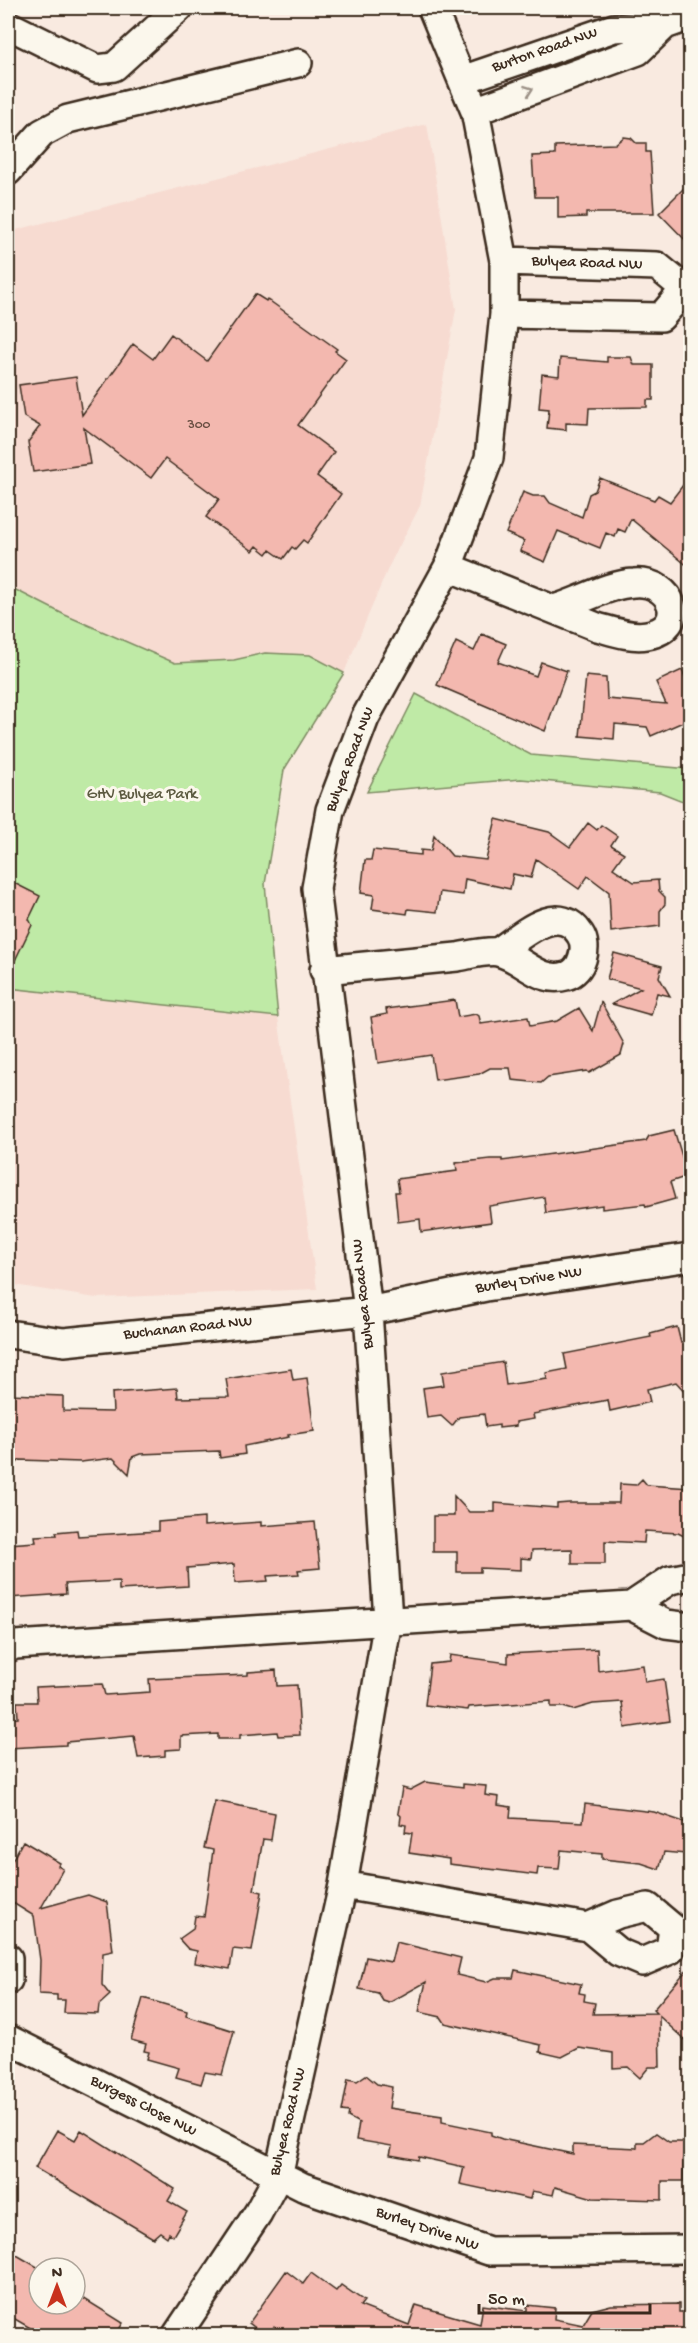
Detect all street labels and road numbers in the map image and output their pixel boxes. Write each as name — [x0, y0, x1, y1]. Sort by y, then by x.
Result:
street label: Burton Road NW — [489, 24, 601, 78]
street label: Bulyea Road NW — [530, 253, 643, 275]
street label: Bulyea Road NW — [322, 705, 380, 816]
street label: Bulyea Road NW — [349, 1238, 379, 1351]
street label: Burley Drive NW — [473, 1263, 584, 1299]
street label: Buchanan Road NW — [122, 1313, 254, 1345]
street label: Bulyea Road NW — [266, 2066, 312, 2179]
street label: Burgess Close NW — [86, 2072, 200, 2142]
street label: Burley Drive NW — [372, 2203, 481, 2257]

